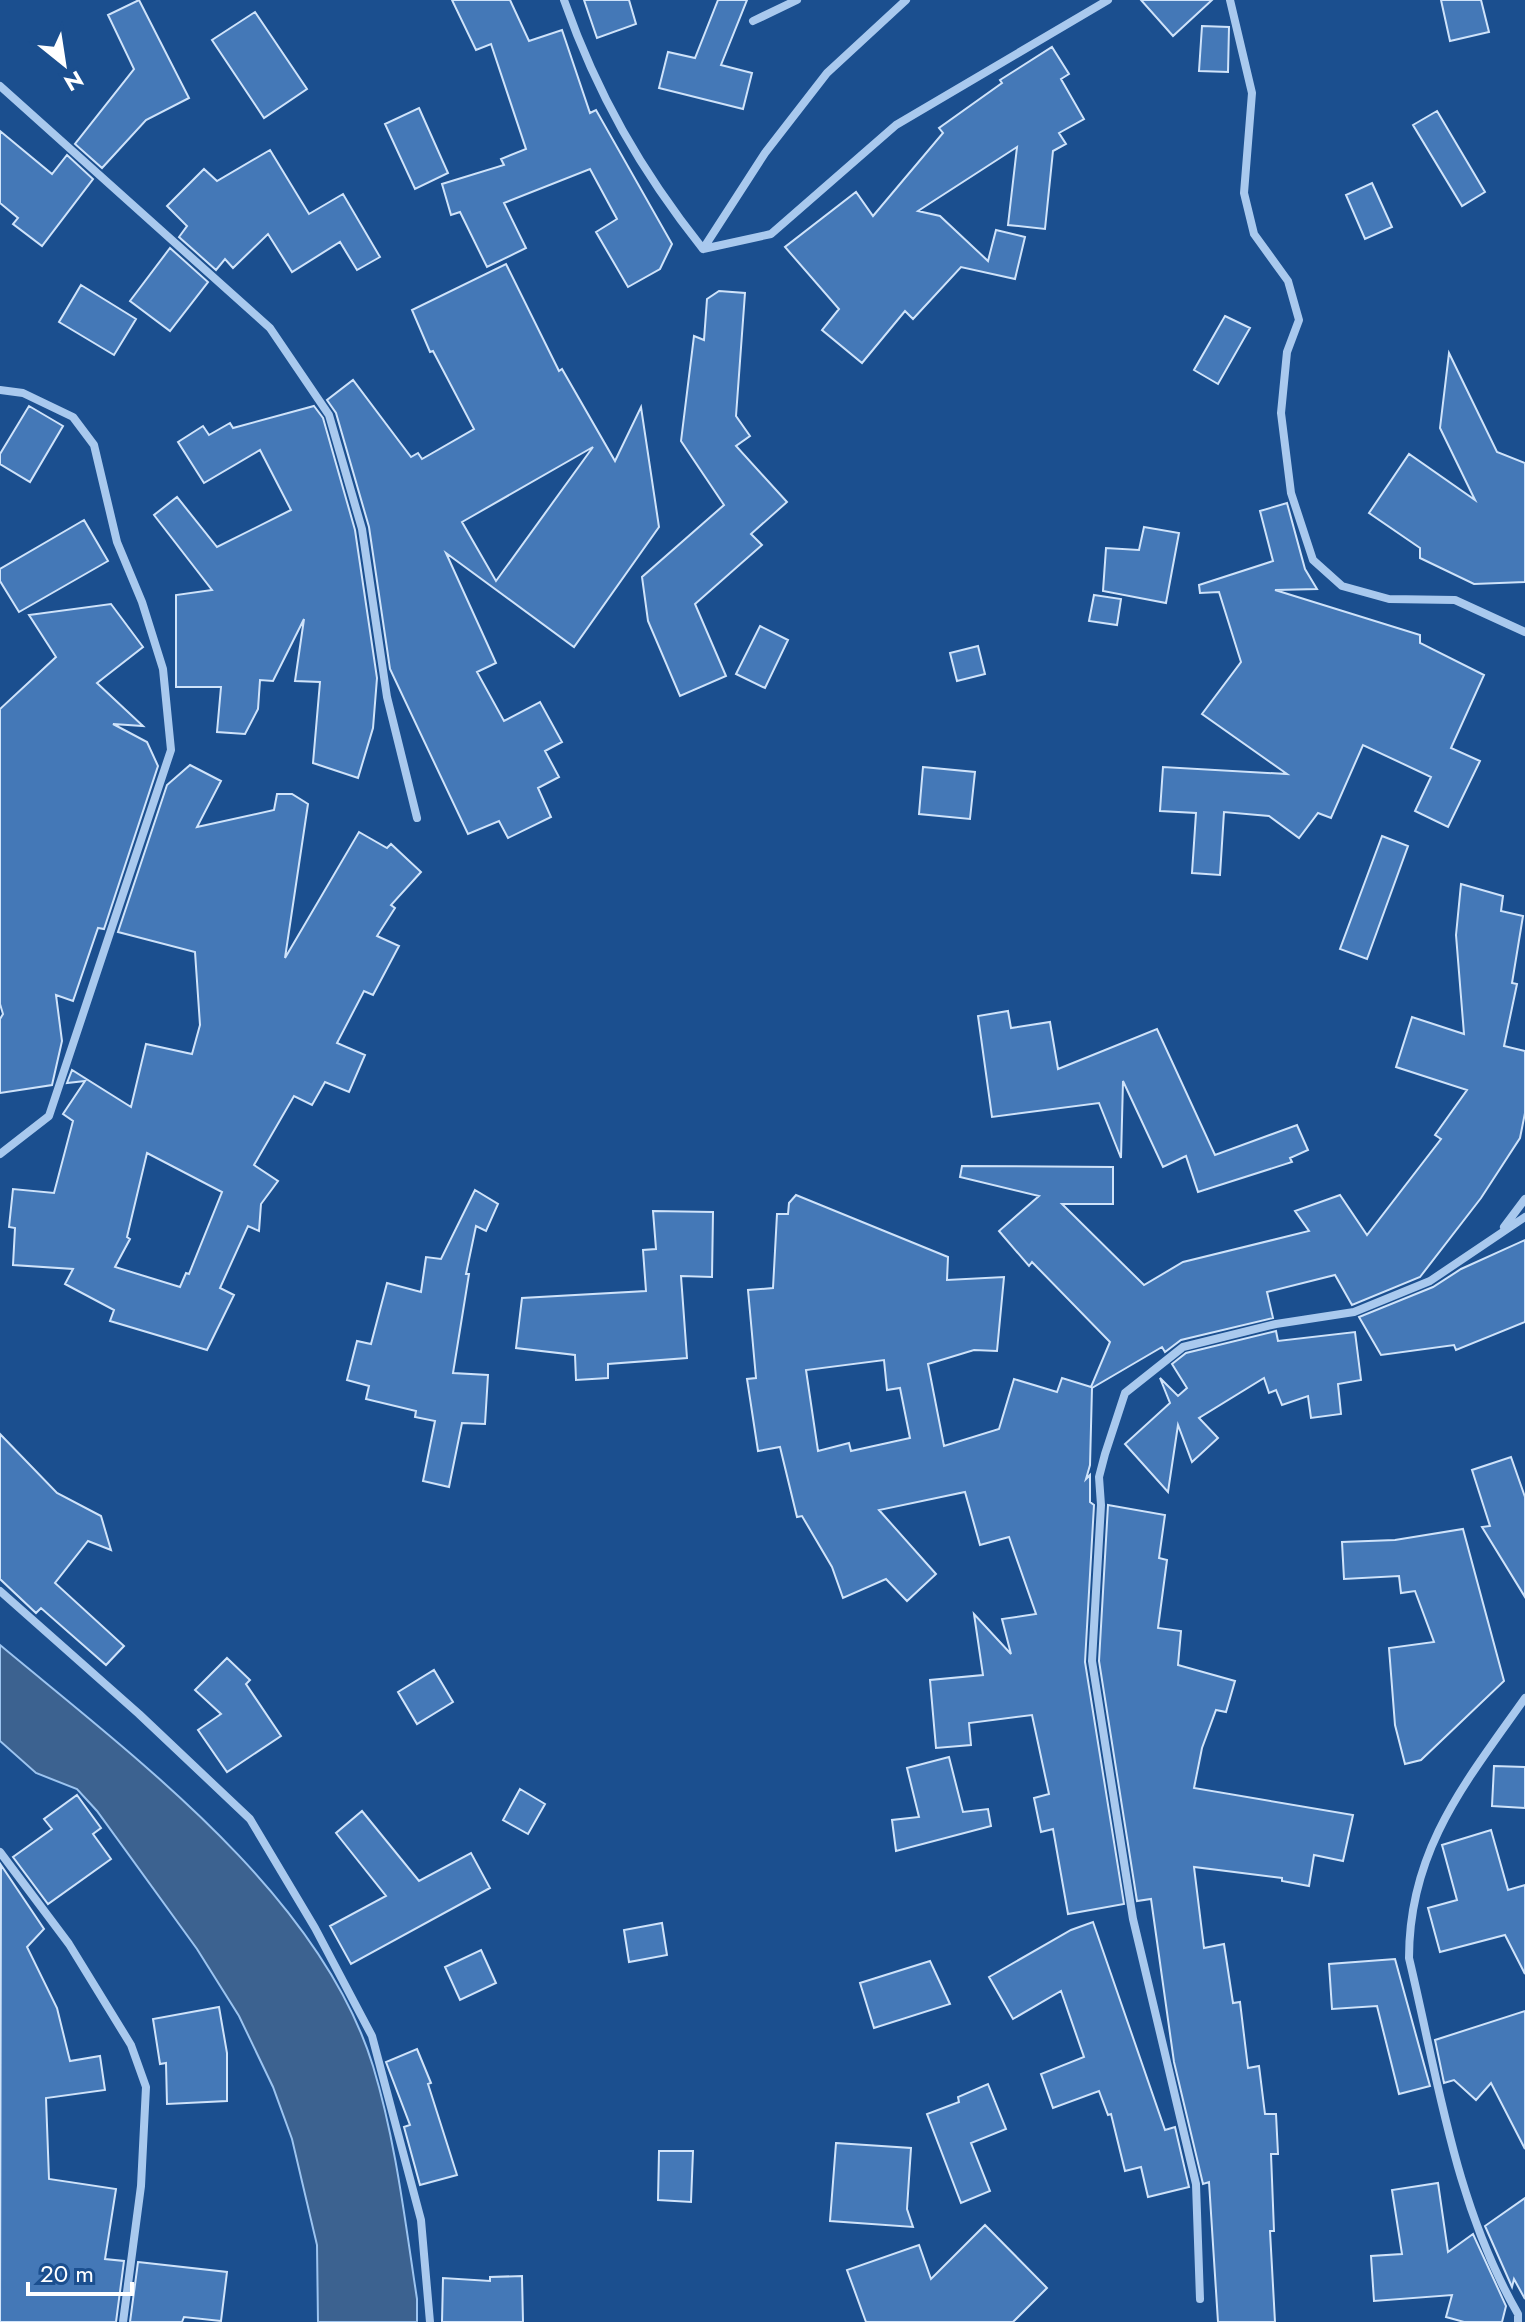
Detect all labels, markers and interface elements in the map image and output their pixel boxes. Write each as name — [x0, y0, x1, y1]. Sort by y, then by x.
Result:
north arrow — [24, 24, 104, 104]
text: N — [58, 63, 90, 100]
scale bar — [28, 2246, 132, 2296]
text: 20 m — [40, 2256, 94, 2291]

